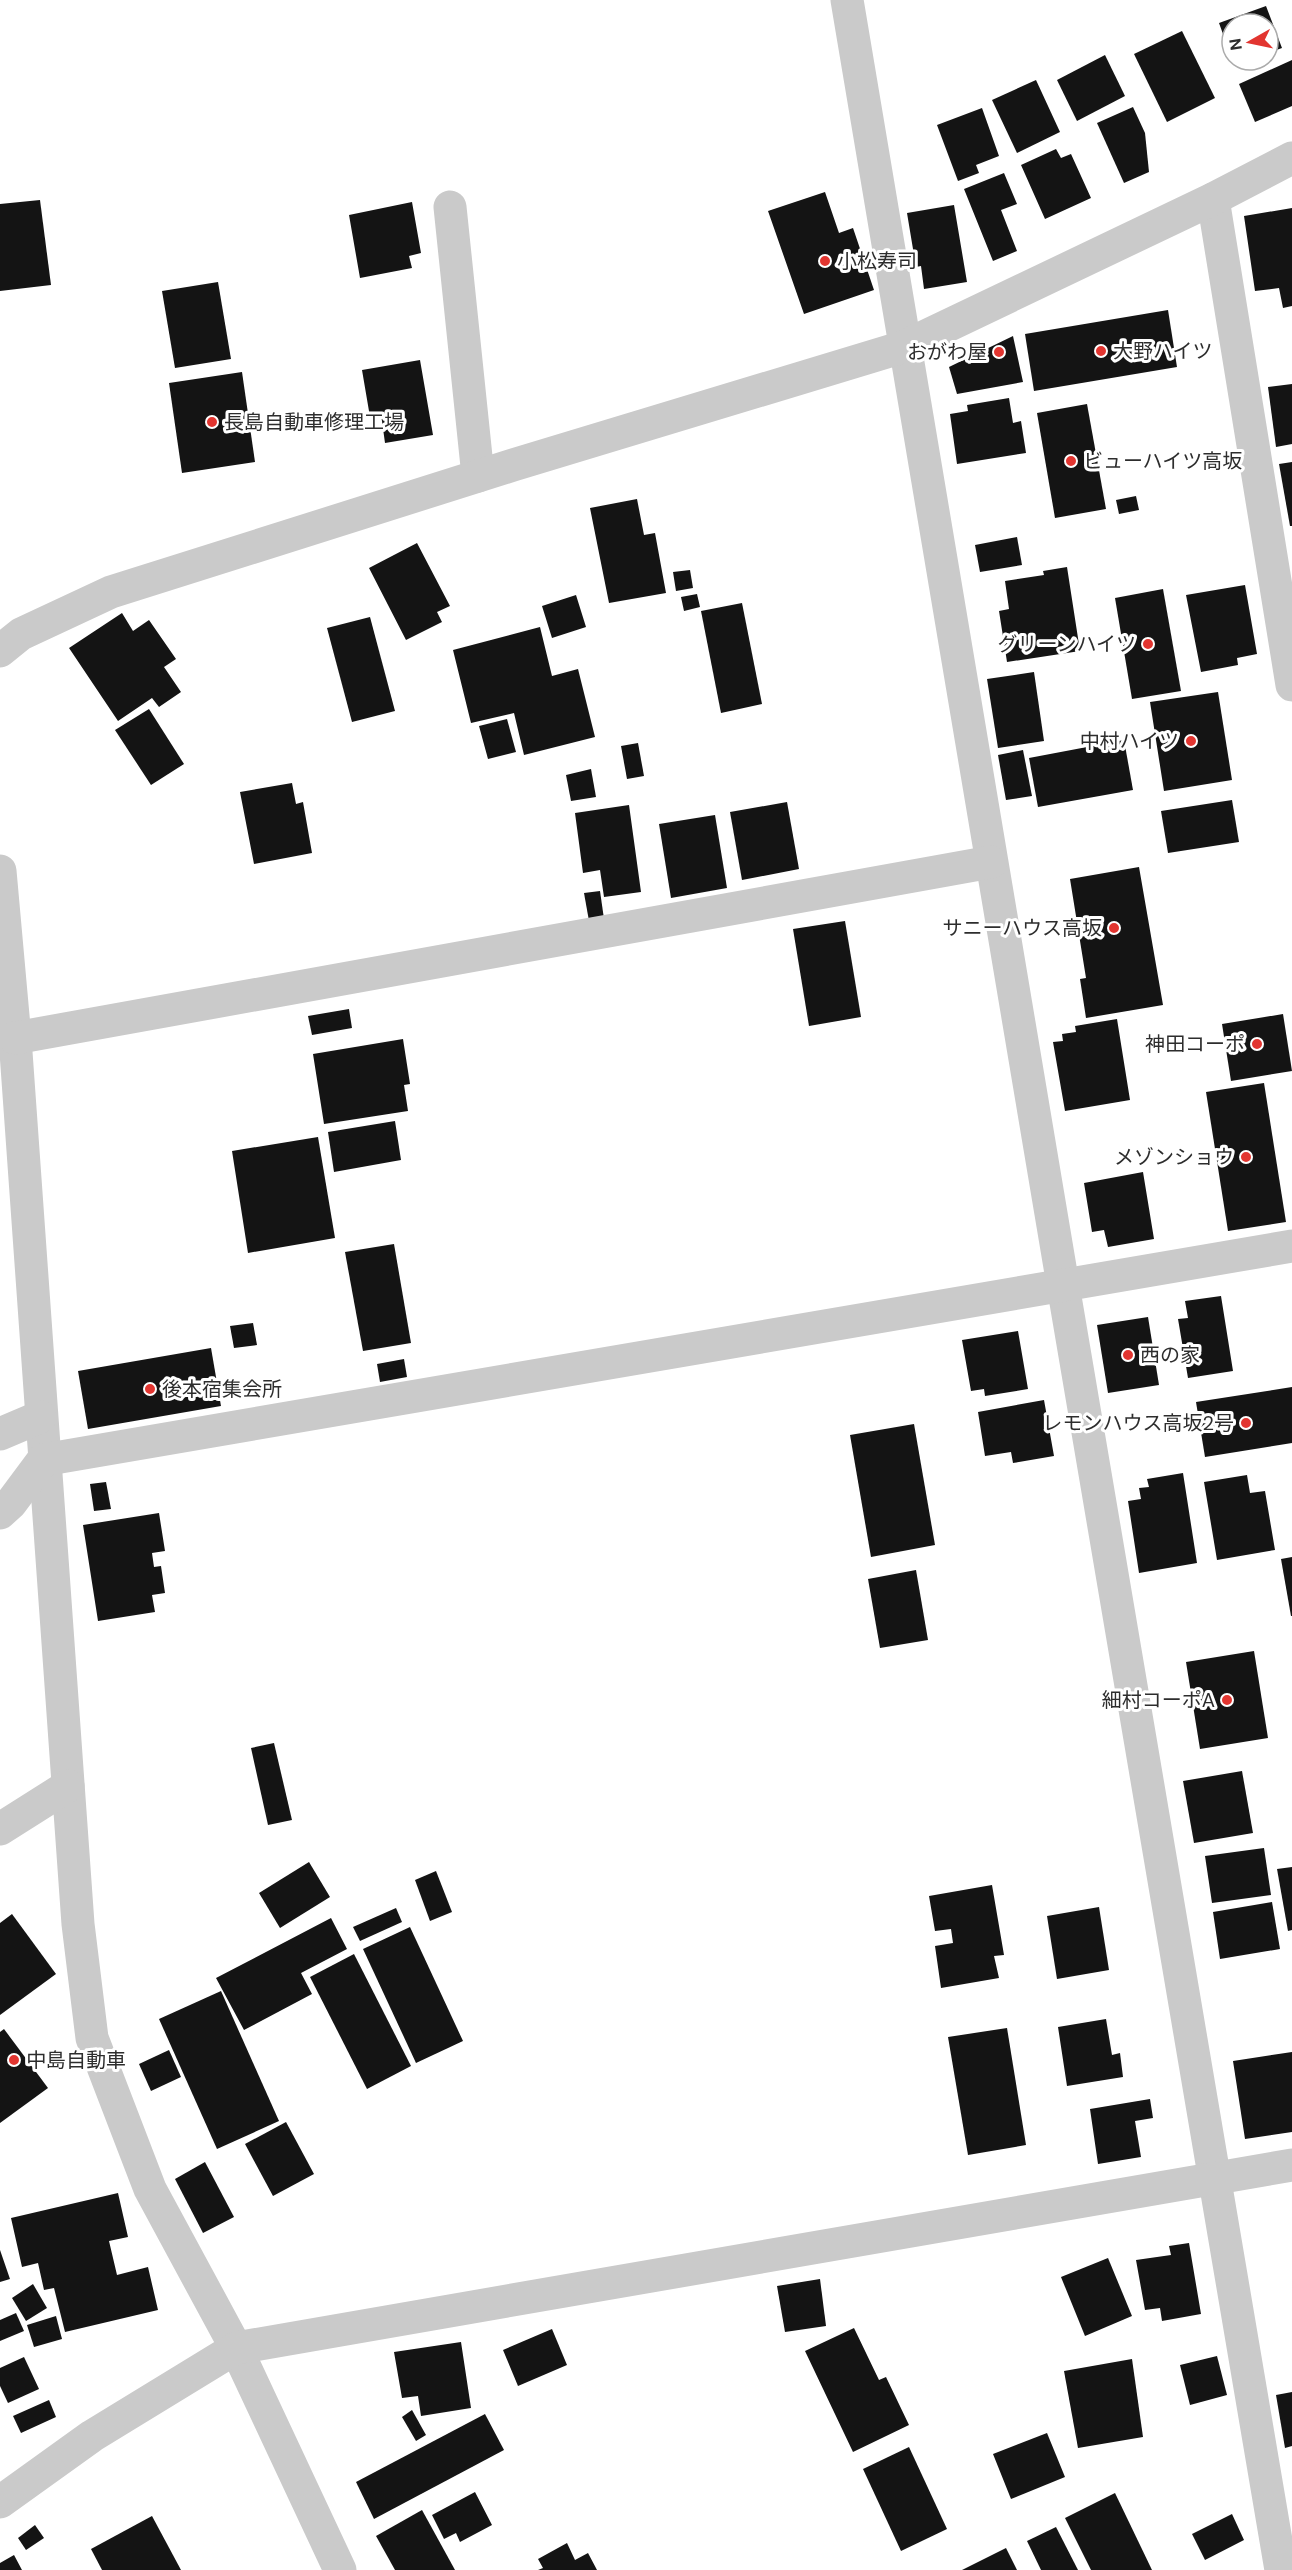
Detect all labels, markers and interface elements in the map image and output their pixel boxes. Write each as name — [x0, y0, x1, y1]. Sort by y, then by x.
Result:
north arrow — [1220, 12, 1280, 72]
text: N — [1224, 37, 1247, 52]
place label: 小松寿司 — [837, 248, 917, 274]
marker: 小松寿司 — [818, 254, 832, 268]
place label: 大野ハイツ — [1113, 338, 1213, 364]
place label: おがわ屋 — [907, 339, 987, 365]
marker: 大野ハイツ — [1094, 344, 1108, 358]
marker: おがわ屋 — [992, 345, 1006, 359]
place label: 長島自動車修理工場 — [224, 409, 404, 435]
marker: 長島自動車修理工場 — [205, 415, 219, 429]
place label: ビューハイツ高坂 — [1083, 448, 1242, 474]
marker: ビューハイツ高坂 — [1064, 454, 1078, 468]
place label: グリーンハイツ — [997, 631, 1136, 657]
marker: グリーンハイツ — [1141, 637, 1155, 651]
place label: 中村ハイツ — [1079, 728, 1179, 754]
marker: 中村ハイツ — [1184, 734, 1198, 748]
place label: サニーハウス高坂 — [942, 915, 1102, 941]
marker: サニーハウス高坂 — [1107, 921, 1121, 935]
place label: 神田コーポ — [1145, 1031, 1245, 1057]
marker: 神田コーポ — [1250, 1037, 1264, 1051]
place label: メゾンショウ — [1114, 1144, 1234, 1170]
marker: メゾンショウ — [1239, 1150, 1253, 1164]
place label: 西の家 — [1140, 1342, 1200, 1368]
marker: 西の家 — [1121, 1348, 1135, 1362]
place label: 後本宿集会所 — [162, 1376, 282, 1402]
marker: 後本宿集会所 — [143, 1382, 157, 1396]
place label: レモンハウス高坂2号 — [1042, 1410, 1234, 1436]
marker: レモンハウス高坂2号 — [1239, 1416, 1253, 1430]
place label: 細村コーポA — [1102, 1687, 1215, 1713]
marker: 細村コーポA — [1220, 1693, 1234, 1707]
place label: 中島自動車 — [26, 2047, 126, 2073]
marker: 中島自動車 — [7, 2053, 21, 2067]

